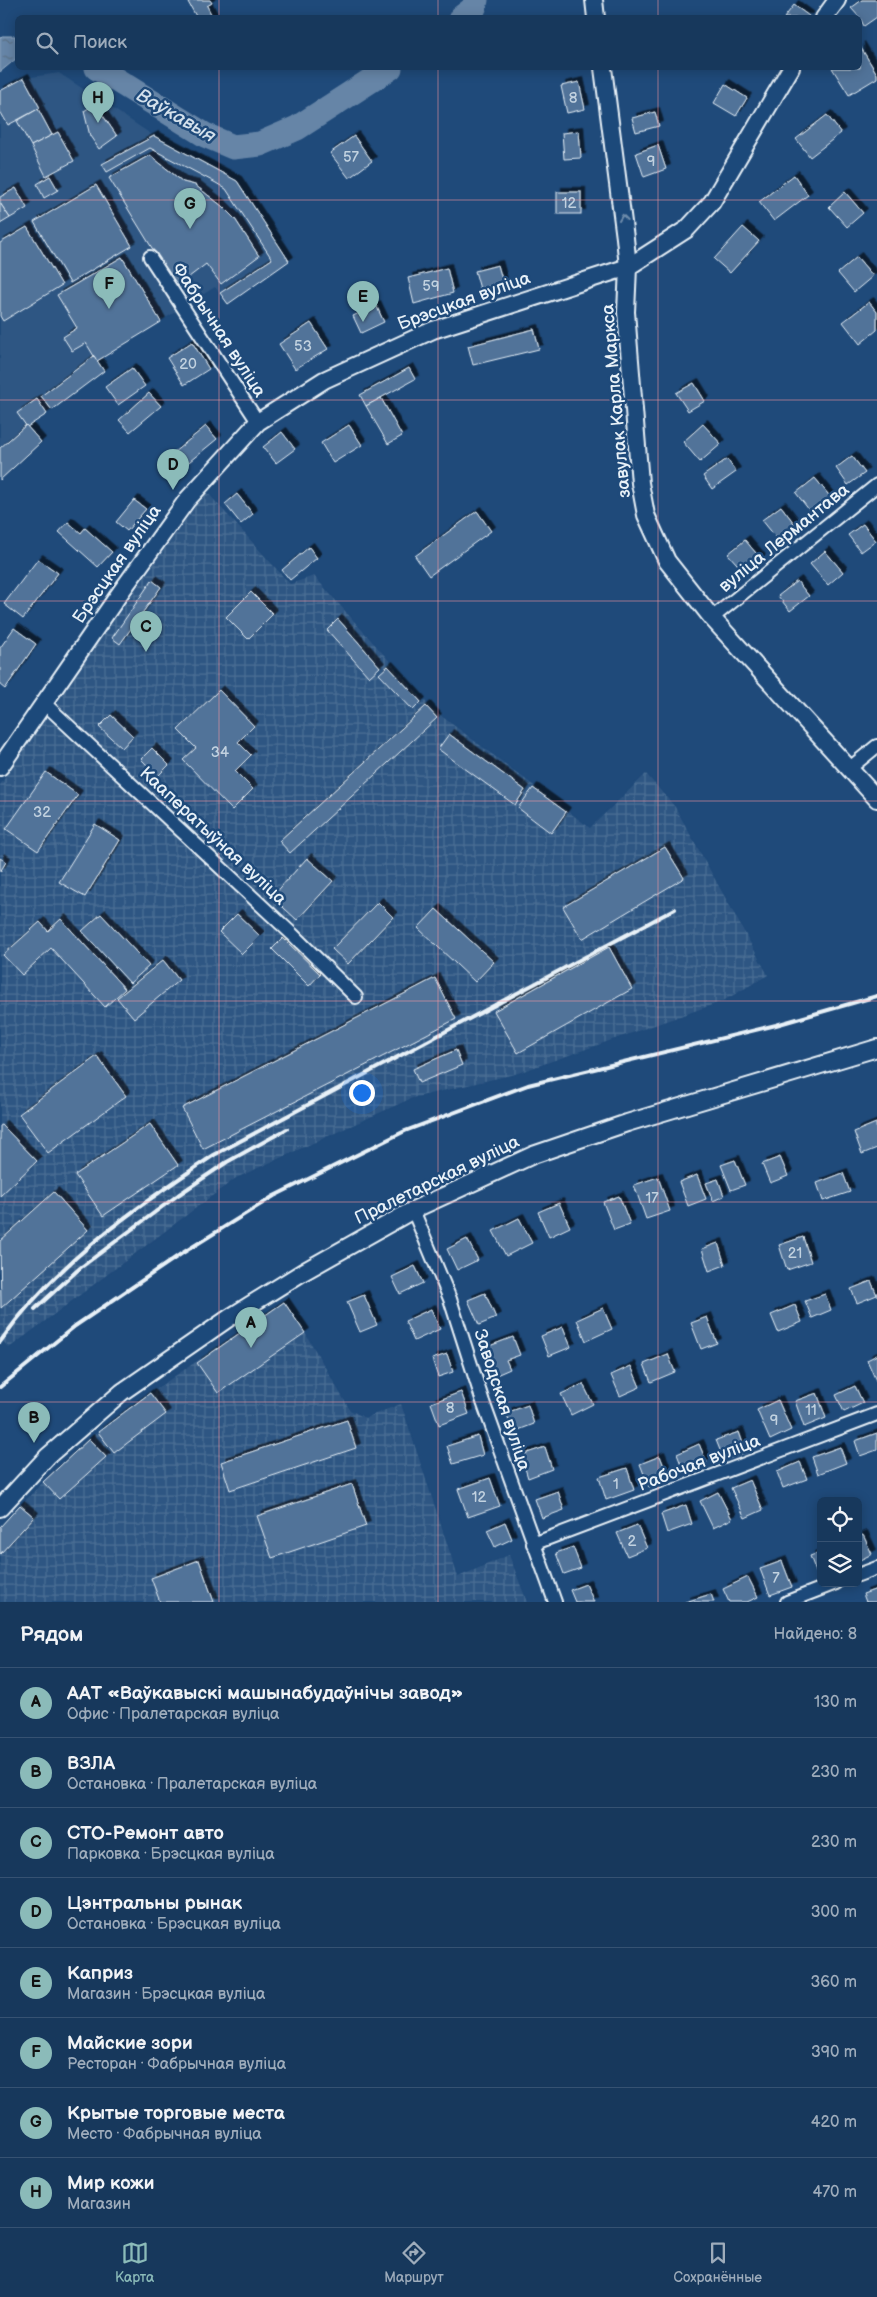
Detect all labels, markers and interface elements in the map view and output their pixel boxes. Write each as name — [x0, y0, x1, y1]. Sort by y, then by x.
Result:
search box — [15, 15, 862, 70]
icon: search — [33, 29, 61, 57]
text: Поиск — [73, 31, 127, 54]
pin: H — [82, 82, 114, 123]
water label: Ваўкавыя — [132, 84, 220, 148]
house number: 8 — [569, 89, 578, 108]
house number: 57 — [343, 148, 360, 167]
house number: 9 — [647, 152, 655, 171]
pin: G — [174, 188, 206, 229]
house number: 12 — [562, 194, 576, 213]
one-way arrow — [618, 214, 628, 223]
street label: Фабрычная вуліца — [168, 259, 271, 401]
street label: Брэсцкая вуліца — [395, 267, 534, 335]
pin: F — [93, 268, 125, 309]
house number: 59 — [422, 277, 440, 296]
pin: E — [347, 281, 379, 322]
street label: завулак Карла Маркса — [597, 303, 635, 499]
house number: 53 — [294, 337, 312, 356]
house number: 20 — [179, 355, 197, 374]
pin: D — [157, 449, 189, 490]
street label: вуліца Лермантава — [715, 479, 854, 597]
street label: Брэсцкая вуліца — [68, 500, 166, 627]
pin: C — [130, 611, 162, 652]
house number: 34 — [211, 743, 229, 762]
street label: Кааператыўная вуліца — [135, 762, 291, 910]
house number: 32 — [33, 803, 51, 822]
your location — [349, 1080, 375, 1106]
street label: Пралетарская вуліца — [351, 1131, 523, 1229]
house number: 17 — [645, 1189, 659, 1208]
house number: 21 — [788, 1244, 802, 1263]
pin: A — [235, 1307, 267, 1348]
street label: Заводская вуліца — [469, 1327, 535, 1474]
house number: 8 — [446, 1399, 455, 1418]
house number: 11 — [805, 1401, 817, 1420]
pin: B — [18, 1402, 50, 1443]
house number: 9 — [770, 1411, 778, 1430]
street label: Рабочая вуліца — [635, 1430, 764, 1496]
house number: 1 — [613, 1475, 619, 1494]
house number: 12 — [472, 1488, 486, 1507]
map controls — [817, 1497, 862, 1587]
button: locate — [817, 1497, 862, 1542]
house number: 2 — [628, 1532, 637, 1551]
button: layers — [817, 1542, 862, 1587]
house number: 7 — [772, 1569, 780, 1588]
text: Рядом — [20, 1622, 83, 1647]
text: Найдено: 8 — [774, 1625, 857, 1644]
text: ААТ «Ваўкавыскі машынабудаўнічы завод» — [67, 1682, 463, 1705]
text: A — [31, 1693, 41, 1712]
text: 130 m — [814, 1693, 857, 1712]
text: Офис · Пралетарская вуліца — [67, 1705, 280, 1724]
text: ВЗЛА — [67, 1752, 115, 1775]
text: B — [30, 1763, 42, 1782]
text: 230 m — [811, 1763, 857, 1782]
text: Остановка · Пралетарская вуліца — [67, 1775, 317, 1794]
text: СТО-Ремонт авто — [67, 1822, 224, 1845]
text: C — [30, 1833, 42, 1852]
text: 230 m — [811, 1833, 857, 1852]
text: Парковка · Брэсцкая вуліца — [67, 1845, 275, 1864]
text: Цэнтральны рынак — [67, 1892, 242, 1915]
text: D — [30, 1903, 42, 1922]
text: 300 m — [811, 1903, 857, 1922]
text: Остановка · Брэсцкая вуліца — [67, 1915, 281, 1934]
text: Каприз — [67, 1962, 133, 1985]
text: E — [31, 1973, 41, 1992]
text: 360 m — [810, 1973, 857, 1992]
text: Магазин · Брэсцкая вуліца — [67, 1985, 265, 2004]
text: Майские зори — [67, 2032, 193, 2055]
text: F — [31, 2043, 41, 2062]
text: 390 m — [811, 2043, 857, 2062]
text: Ресторан · Фабрычная вуліца — [67, 2055, 286, 2074]
text: Крытые торговые места — [67, 2102, 285, 2125]
text: G — [30, 2113, 42, 2132]
text: 420 m — [811, 2113, 857, 2132]
text: Место · Фабрычная вуліца — [67, 2125, 262, 2144]
text: Мир кожи — [67, 2172, 154, 2195]
text: H — [30, 2183, 42, 2202]
text: 470 m — [812, 2183, 857, 2202]
text: Магазин — [67, 2195, 131, 2214]
tab: Карта — [115, 2239, 154, 2286]
tab: Маршрут — [384, 2239, 444, 2286]
tab: Сохранённые — [674, 2239, 762, 2286]

